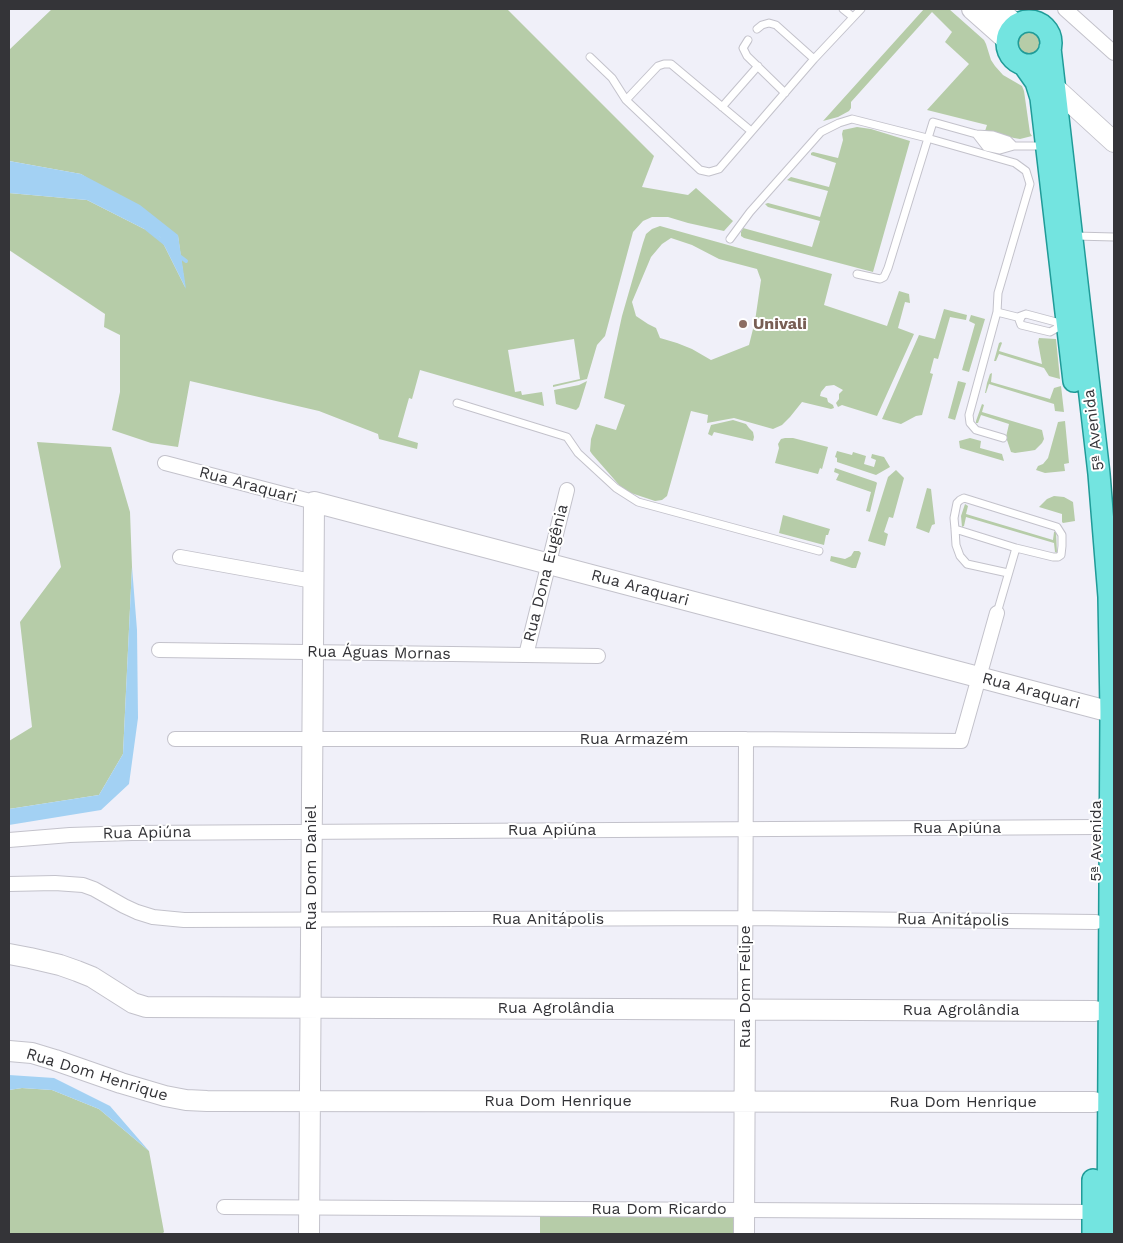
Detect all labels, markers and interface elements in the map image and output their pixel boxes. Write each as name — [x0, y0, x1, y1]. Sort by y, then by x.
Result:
place label: Univali — [753, 314, 807, 334]
marker: Univali — [737, 318, 749, 330]
street label: 5ª Avenida — [1079, 388, 1109, 472]
street label: Rua Araquari — [197, 463, 299, 507]
street label: Rua Dona Eugênia — [520, 502, 572, 644]
street label: Rua Araquari — [589, 566, 691, 610]
street label: Rua Águas Mornas — [307, 642, 451, 664]
street label: Rua Araquari — [980, 669, 1082, 713]
street label: Rua Armazém — [579, 729, 689, 749]
street label: 5ª Avenida — [1086, 800, 1106, 882]
street label: Rua Dom Daniel — [301, 805, 321, 931]
street label: Rua Apiúna — [913, 818, 1001, 838]
street label: Rua Apiúna — [508, 820, 596, 840]
street label: Rua Apiúna — [103, 823, 191, 843]
street label: Rua Anitápolis — [492, 909, 604, 929]
street label: Rua Anitápolis — [897, 909, 1009, 931]
street label: Rua Dom Felipe — [735, 925, 755, 1049]
street label: Rua Agrolândia — [498, 998, 614, 1018]
street label: Rua Agrolândia — [903, 1000, 1019, 1020]
street label: Rua Dom Henrique — [24, 1044, 170, 1106]
street label: Rua Dom Henrique — [484, 1091, 632, 1111]
street label: Rua Dom Henrique — [889, 1092, 1037, 1112]
street label: Rua Dom Ricardo — [591, 1199, 727, 1219]

